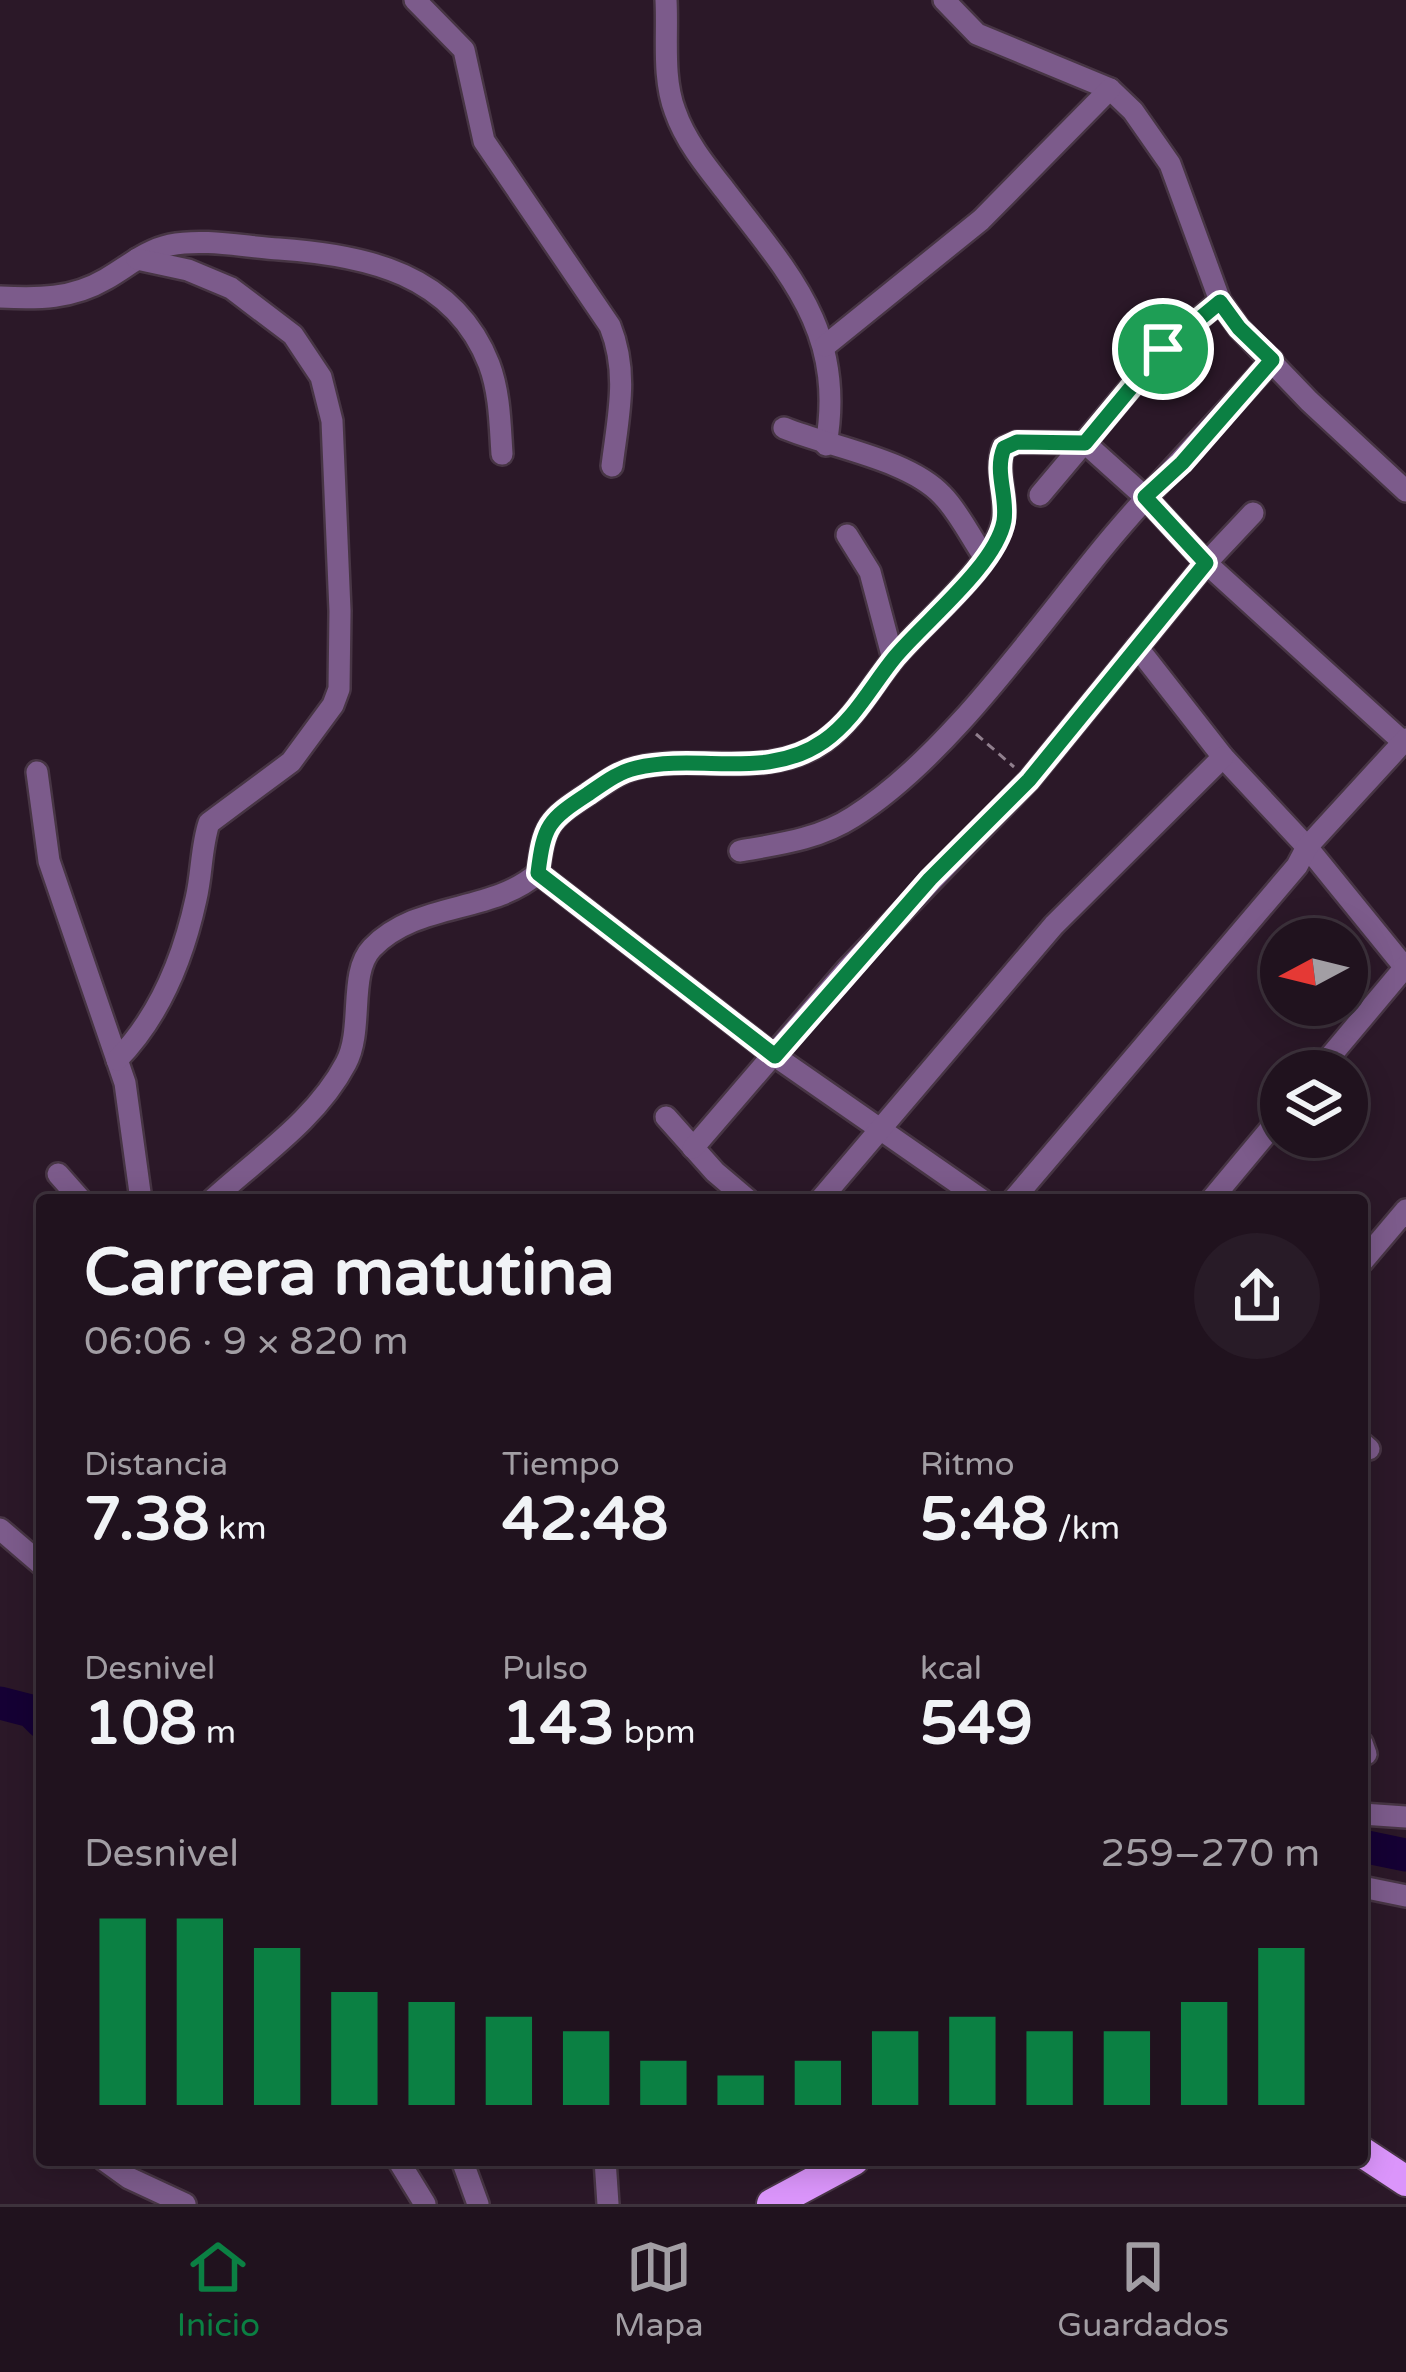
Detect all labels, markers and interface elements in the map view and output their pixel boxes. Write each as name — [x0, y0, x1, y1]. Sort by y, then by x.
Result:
pin — [1112, 298, 1214, 400]
icon: arrive — [1130, 316, 1196, 382]
north arrow — [1260, 918, 1368, 1026]
map controls — [1260, 918, 1368, 1158]
button: layers — [1260, 1050, 1368, 1158]
text: Carrera matutina — [84, 1233, 615, 1313]
button: share — [1194, 1233, 1320, 1359]
text: 06:06 · 9 × 820 m — [84, 1318, 409, 1365]
text: Distancia — [84, 1445, 228, 1484]
text: Tiempo — [502, 1445, 620, 1484]
text: Ritmo — [920, 1445, 1015, 1484]
text: 7.38 — [84, 1484, 210, 1556]
text: 42:48 — [502, 1484, 668, 1556]
text: 5:48 — [920, 1484, 1049, 1556]
text: km — [210, 1509, 267, 1548]
text: /km — [1049, 1509, 1120, 1548]
text: Desnivel — [84, 1649, 215, 1688]
text: Pulso — [502, 1649, 588, 1688]
text: kcal — [920, 1649, 982, 1688]
text: 108 — [84, 1688, 197, 1760]
text: 143 — [502, 1688, 615, 1760]
text: 549 — [920, 1688, 1033, 1760]
text: m — [197, 1713, 236, 1752]
text: bpm — [615, 1713, 696, 1752]
text: Desnivel — [84, 1830, 239, 1877]
text: 259–270 m — [1100, 1830, 1320, 1877]
tab: Inicio — [177, 2234, 260, 2345]
tab: Mapa — [614, 2234, 704, 2345]
tab: Guardados — [1057, 2234, 1229, 2345]

